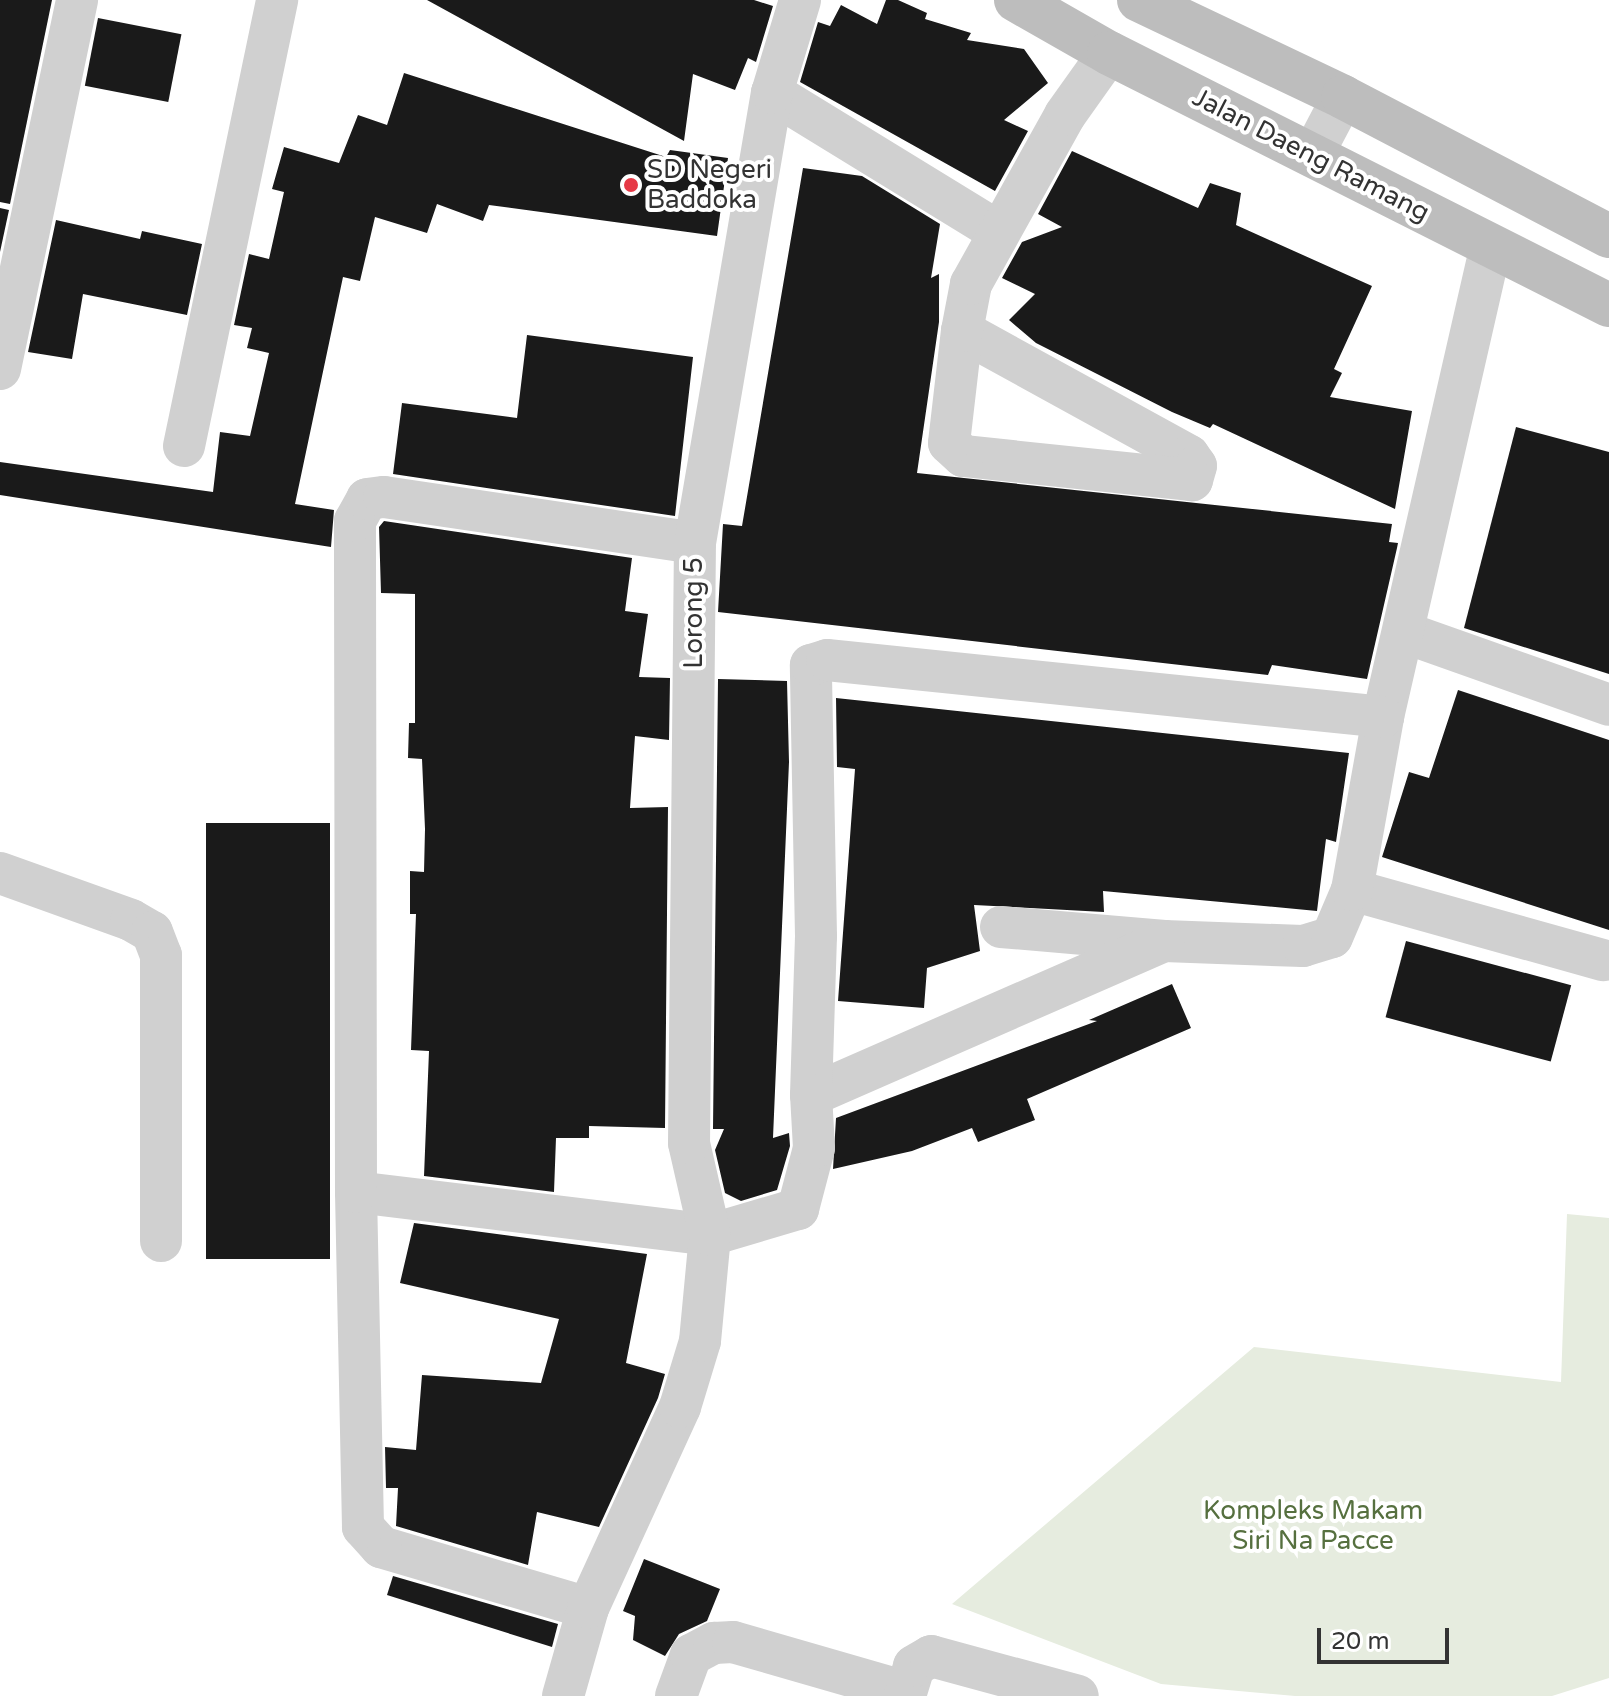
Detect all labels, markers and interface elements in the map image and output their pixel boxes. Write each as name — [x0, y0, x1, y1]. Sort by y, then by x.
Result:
street label: Jalan Daeng Ramang — [1187, 82, 1435, 228]
place label: SD Negeri Baddoka — [647, 154, 772, 216]
marker: SD Negeri Baddoka — [622, 176, 640, 194]
street label: Lorong 5 — [678, 557, 710, 669]
park label: Kompleks Makam Siri Na Pacce — [1203, 1495, 1423, 1556]
scale bar — [1321, 1612, 1453, 1662]
text: 20 m — [1331, 1627, 1389, 1656]

